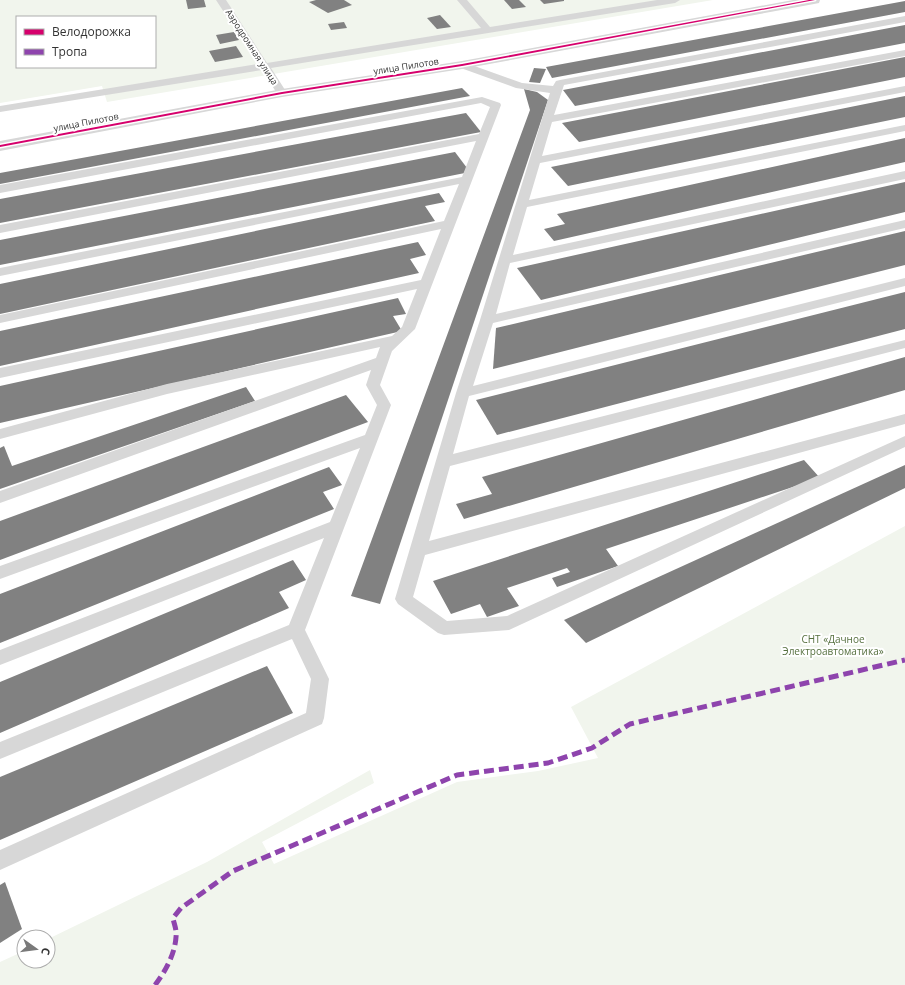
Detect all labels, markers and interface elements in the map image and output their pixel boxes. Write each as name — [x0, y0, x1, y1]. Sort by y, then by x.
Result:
street label: Аэродромная улица — [223, 7, 281, 87]
legend — [16, 16, 156, 68]
text: Велодорожка — [52, 23, 131, 40]
text: Тропа — [52, 43, 87, 60]
street label: улица Пилотов — [372, 54, 440, 78]
street label: улица Пилотов — [52, 109, 120, 135]
park label: СНТ «Дачное Электроавтоматика» — [782, 632, 884, 658]
north arrow — [16, 929, 56, 969]
text: С — [38, 946, 54, 957]

